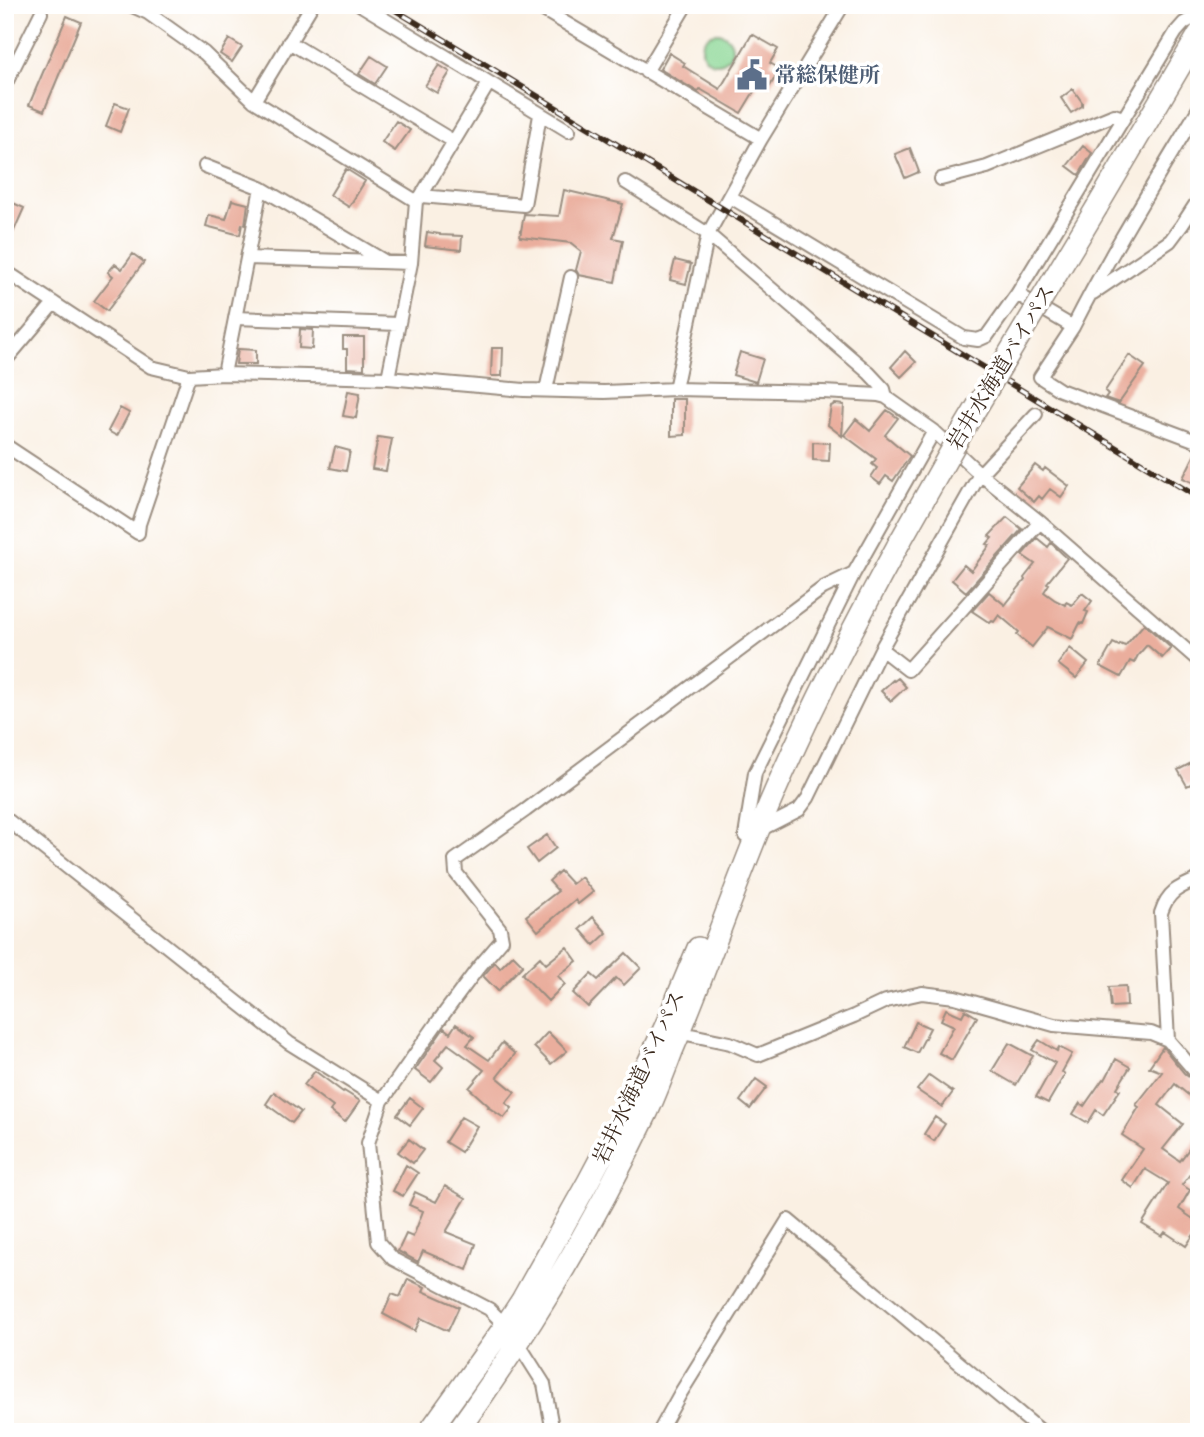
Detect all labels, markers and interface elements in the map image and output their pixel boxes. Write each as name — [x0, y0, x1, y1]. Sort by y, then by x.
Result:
public building icon: 常総保健所 — [735, 58, 769, 92]
place label: 常総保健所 — [775, 62, 880, 89]
street label: 岩井水海道バイパス — [941, 279, 1062, 455]
street label: 岩井水海道バイパス — [587, 986, 692, 1168]

